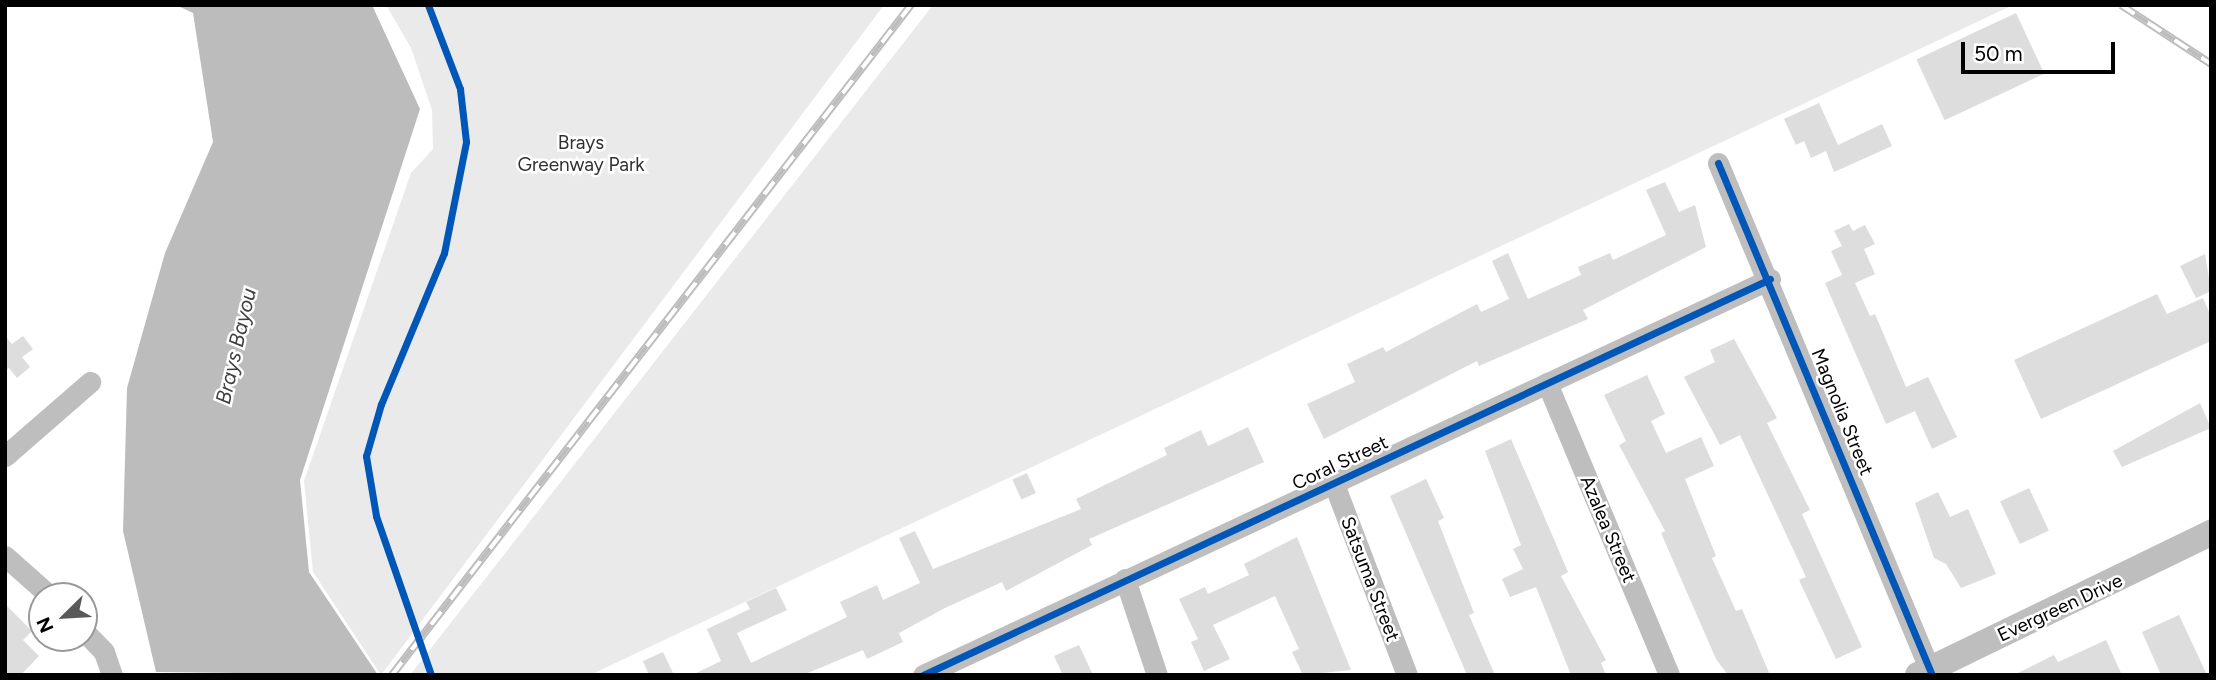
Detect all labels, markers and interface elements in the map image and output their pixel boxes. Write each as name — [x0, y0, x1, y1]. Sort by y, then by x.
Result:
scale bar — [1964, 28, 2118, 72]
text: 50 m — [1974, 41, 2023, 66]
park label: Brays Greenway Park — [517, 132, 645, 176]
water label: Brays Bayou — [210, 286, 262, 406]
street label: Magnolia Street — [1806, 345, 1878, 479]
street label: Coral Street — [1289, 431, 1391, 495]
street label: Azalea Street — [1575, 472, 1641, 586]
street label: Satsuma Street — [1336, 513, 1404, 645]
street label: Evergreen Drive — [1994, 569, 2126, 647]
north arrow — [28, 582, 98, 652]
text: N — [32, 614, 59, 636]

